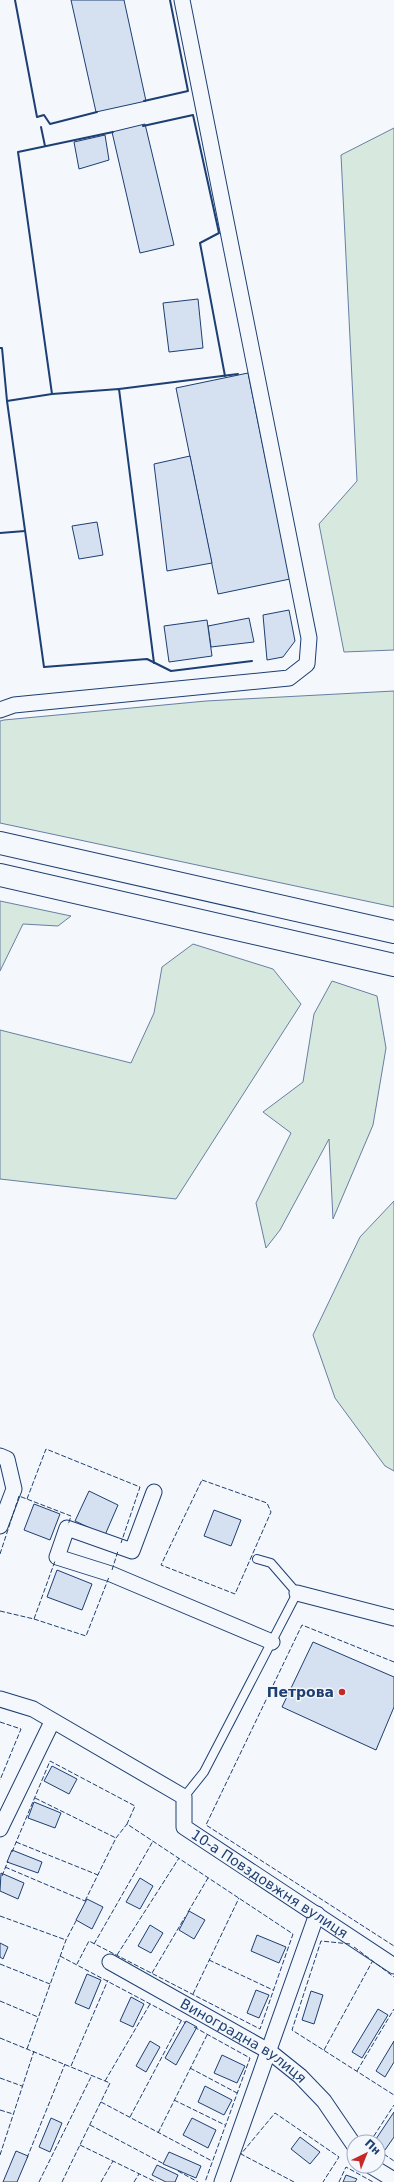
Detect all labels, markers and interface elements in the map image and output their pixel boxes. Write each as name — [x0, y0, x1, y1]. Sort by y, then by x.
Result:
place label: Петрова — [267, 1684, 334, 1700]
marker: Петрова — [337, 1687, 347, 1697]
street label: 10-а Повздовжня вулиця — [188, 1826, 351, 1941]
street label: Виноградна вулиця — [178, 1995, 310, 2086]
north arrow — [346, 2134, 386, 2174]
text: Пн — [362, 2137, 383, 2158]

